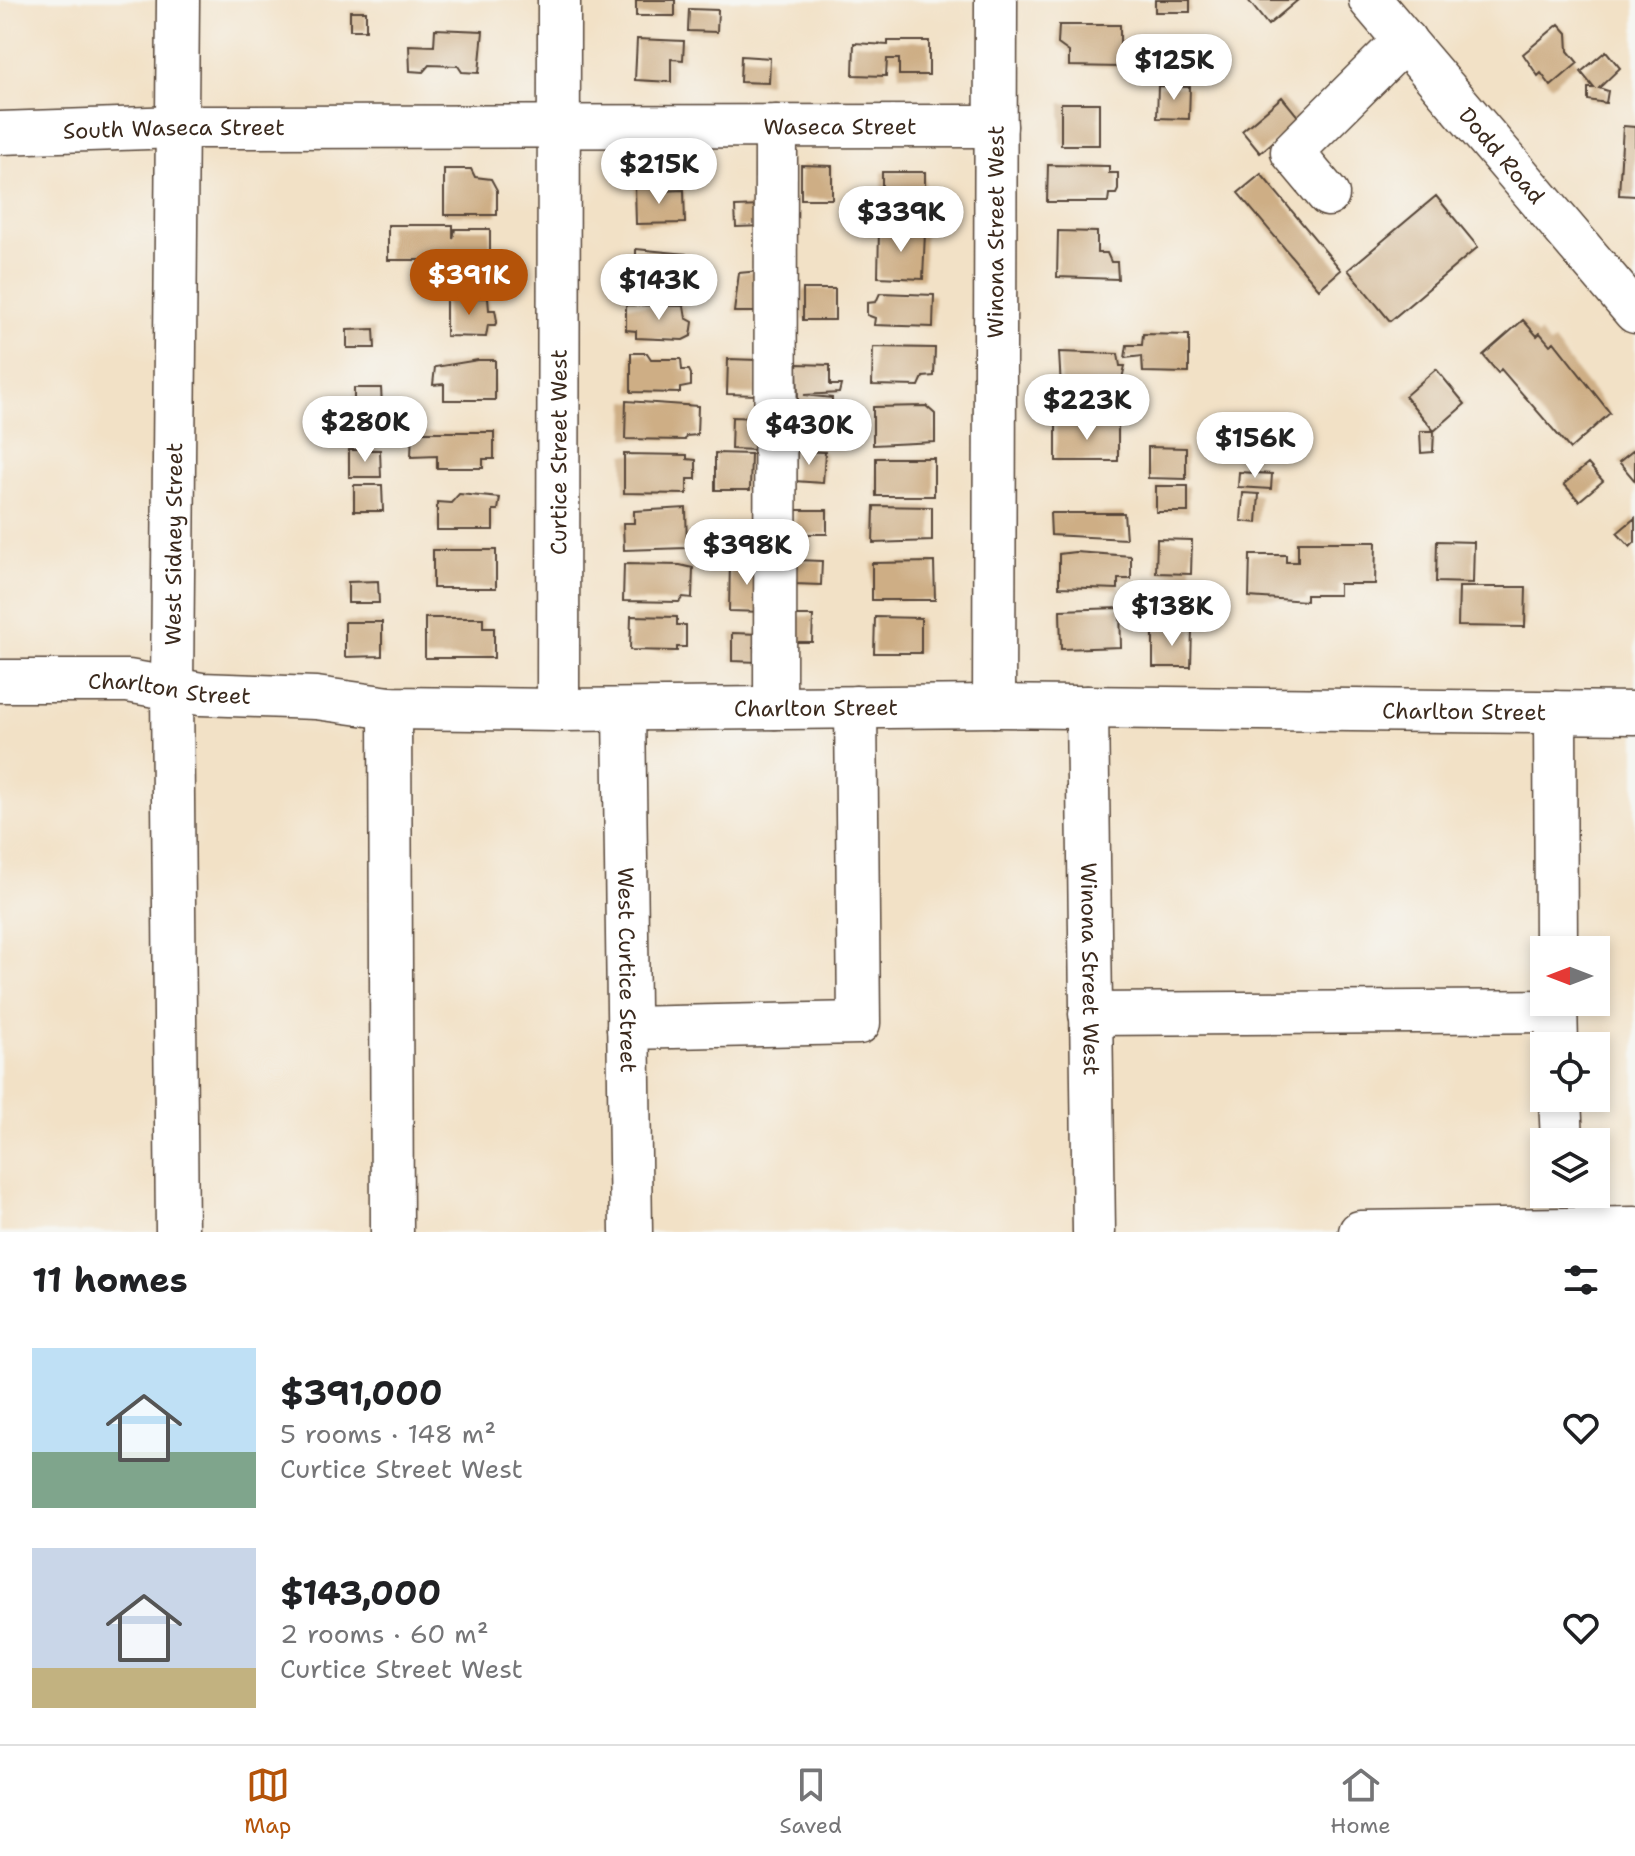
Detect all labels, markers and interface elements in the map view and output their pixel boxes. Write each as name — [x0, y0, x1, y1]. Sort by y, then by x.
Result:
pin: $125K — [1118, 34, 1230, 102]
text: $125K — [1134, 42, 1214, 77]
street label: Dodd Road — [1452, 101, 1551, 210]
street label: Waseca Street — [763, 112, 917, 141]
street label: South Waseca Street — [63, 113, 285, 146]
street label: Winona Street West — [981, 125, 1011, 339]
pin: $215K — [603, 138, 715, 206]
text: $215K — [619, 146, 699, 181]
pin: $339K — [845, 186, 957, 254]
text: $339K — [857, 194, 945, 229]
pin: $391K — [413, 249, 525, 317]
pin: $143K — [603, 254, 715, 322]
text: $391K — [428, 257, 510, 292]
text: $143K — [618, 262, 700, 297]
street label: Curtice Street West — [544, 349, 574, 555]
pin: $223K — [1031, 374, 1143, 442]
text: $223K — [1043, 382, 1131, 417]
pin: $280K — [309, 396, 421, 464]
pin: $430K — [753, 399, 865, 467]
text: $280K — [320, 404, 410, 439]
text: $430K — [765, 407, 853, 442]
pin: $156K — [1199, 412, 1311, 480]
text: $156K — [1215, 420, 1295, 455]
street label: West Sidney Street — [158, 443, 189, 646]
pin: $398K — [691, 519, 803, 587]
text: $398K — [702, 527, 792, 562]
pin: $138K — [1116, 580, 1228, 648]
text: $138K — [1131, 588, 1213, 623]
street label: Charlton Street — [88, 667, 251, 711]
street label: Charlton Street — [734, 693, 898, 723]
street label: Charlton Street — [1382, 696, 1546, 727]
street label: Winona Street West — [1074, 862, 1106, 1076]
street label: West Curtice Street — [611, 867, 643, 1073]
north arrow — [1530, 936, 1610, 1016]
map controls — [1530, 936, 1610, 1208]
button: locate — [1530, 1032, 1610, 1112]
button: layers — [1530, 1128, 1610, 1208]
text: 11 homes — [32, 1257, 188, 1303]
icon: filters — [1559, 1258, 1603, 1302]
text: $391,000 — [280, 1370, 443, 1416]
icon: home — [96, 1380, 192, 1476]
icon: heart — [1559, 1406, 1603, 1450]
text: 5 rooms · 148 m² — [280, 1416, 496, 1451]
text: Curtice Street West — [280, 1451, 523, 1486]
text: $143,000 — [280, 1570, 441, 1616]
icon: home — [96, 1580, 192, 1676]
icon: heart — [1559, 1606, 1603, 1650]
text: 2 rooms · 60 m² — [280, 1616, 489, 1651]
text: Curtice Street West — [280, 1651, 523, 1686]
tab: Map — [244, 1763, 291, 1840]
tab: Saved — [780, 1763, 842, 1840]
tab: Home — [1330, 1763, 1391, 1840]

